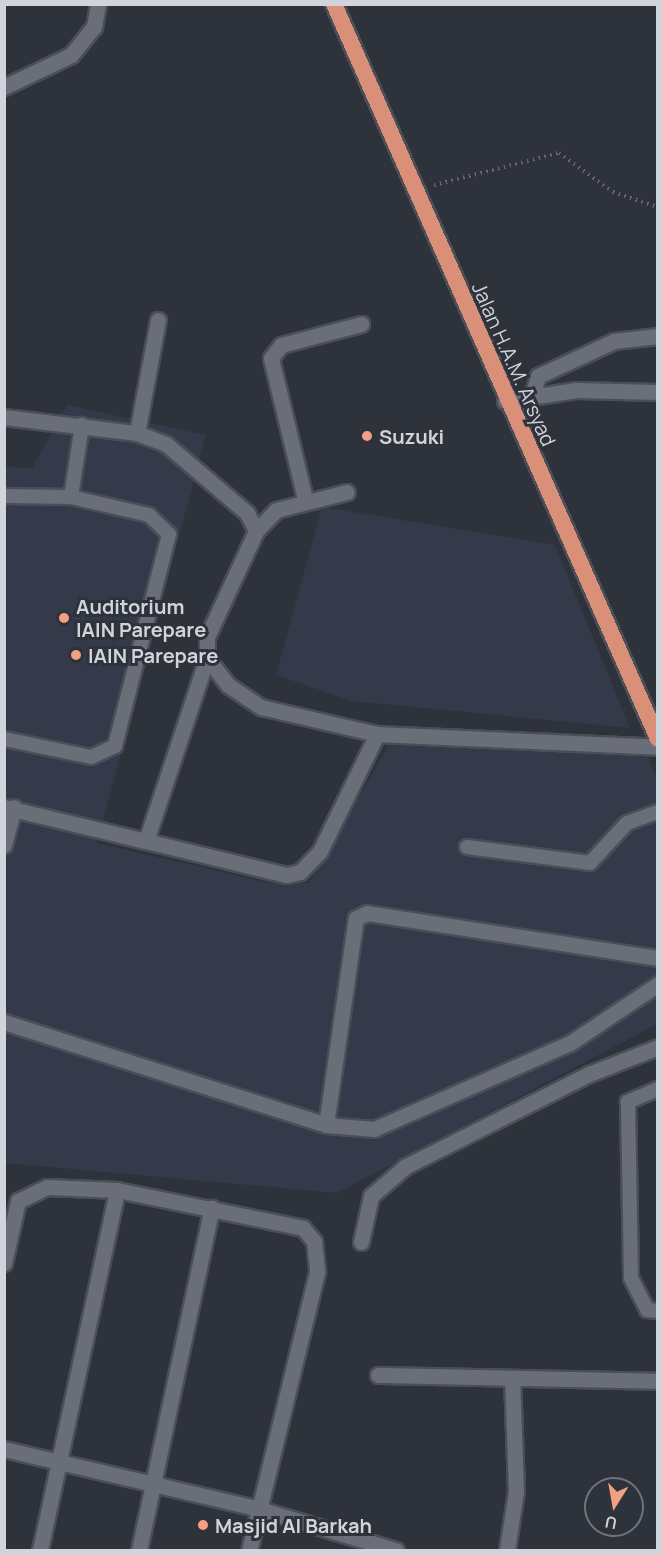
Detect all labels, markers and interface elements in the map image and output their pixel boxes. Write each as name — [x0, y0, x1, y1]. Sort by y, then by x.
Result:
street label: Jalan H.A.M. Arsyad — [467, 278, 561, 450]
place label: Suzuki — [379, 424, 444, 448]
marker: Suzuki — [360, 429, 374, 443]
place label: Auditorium IAIN Parepare — [76, 594, 206, 641]
marker: Auditorium IAIN Parepare — [57, 611, 71, 625]
place label: IAIN Parepare — [88, 643, 218, 667]
marker: IAIN Parepare — [69, 648, 83, 662]
north arrow — [584, 1477, 644, 1537]
text: U — [603, 1511, 619, 1535]
place label: Masjid Al Barkah — [215, 1513, 372, 1537]
marker: Masjid Al Barkah — [196, 1518, 210, 1532]

